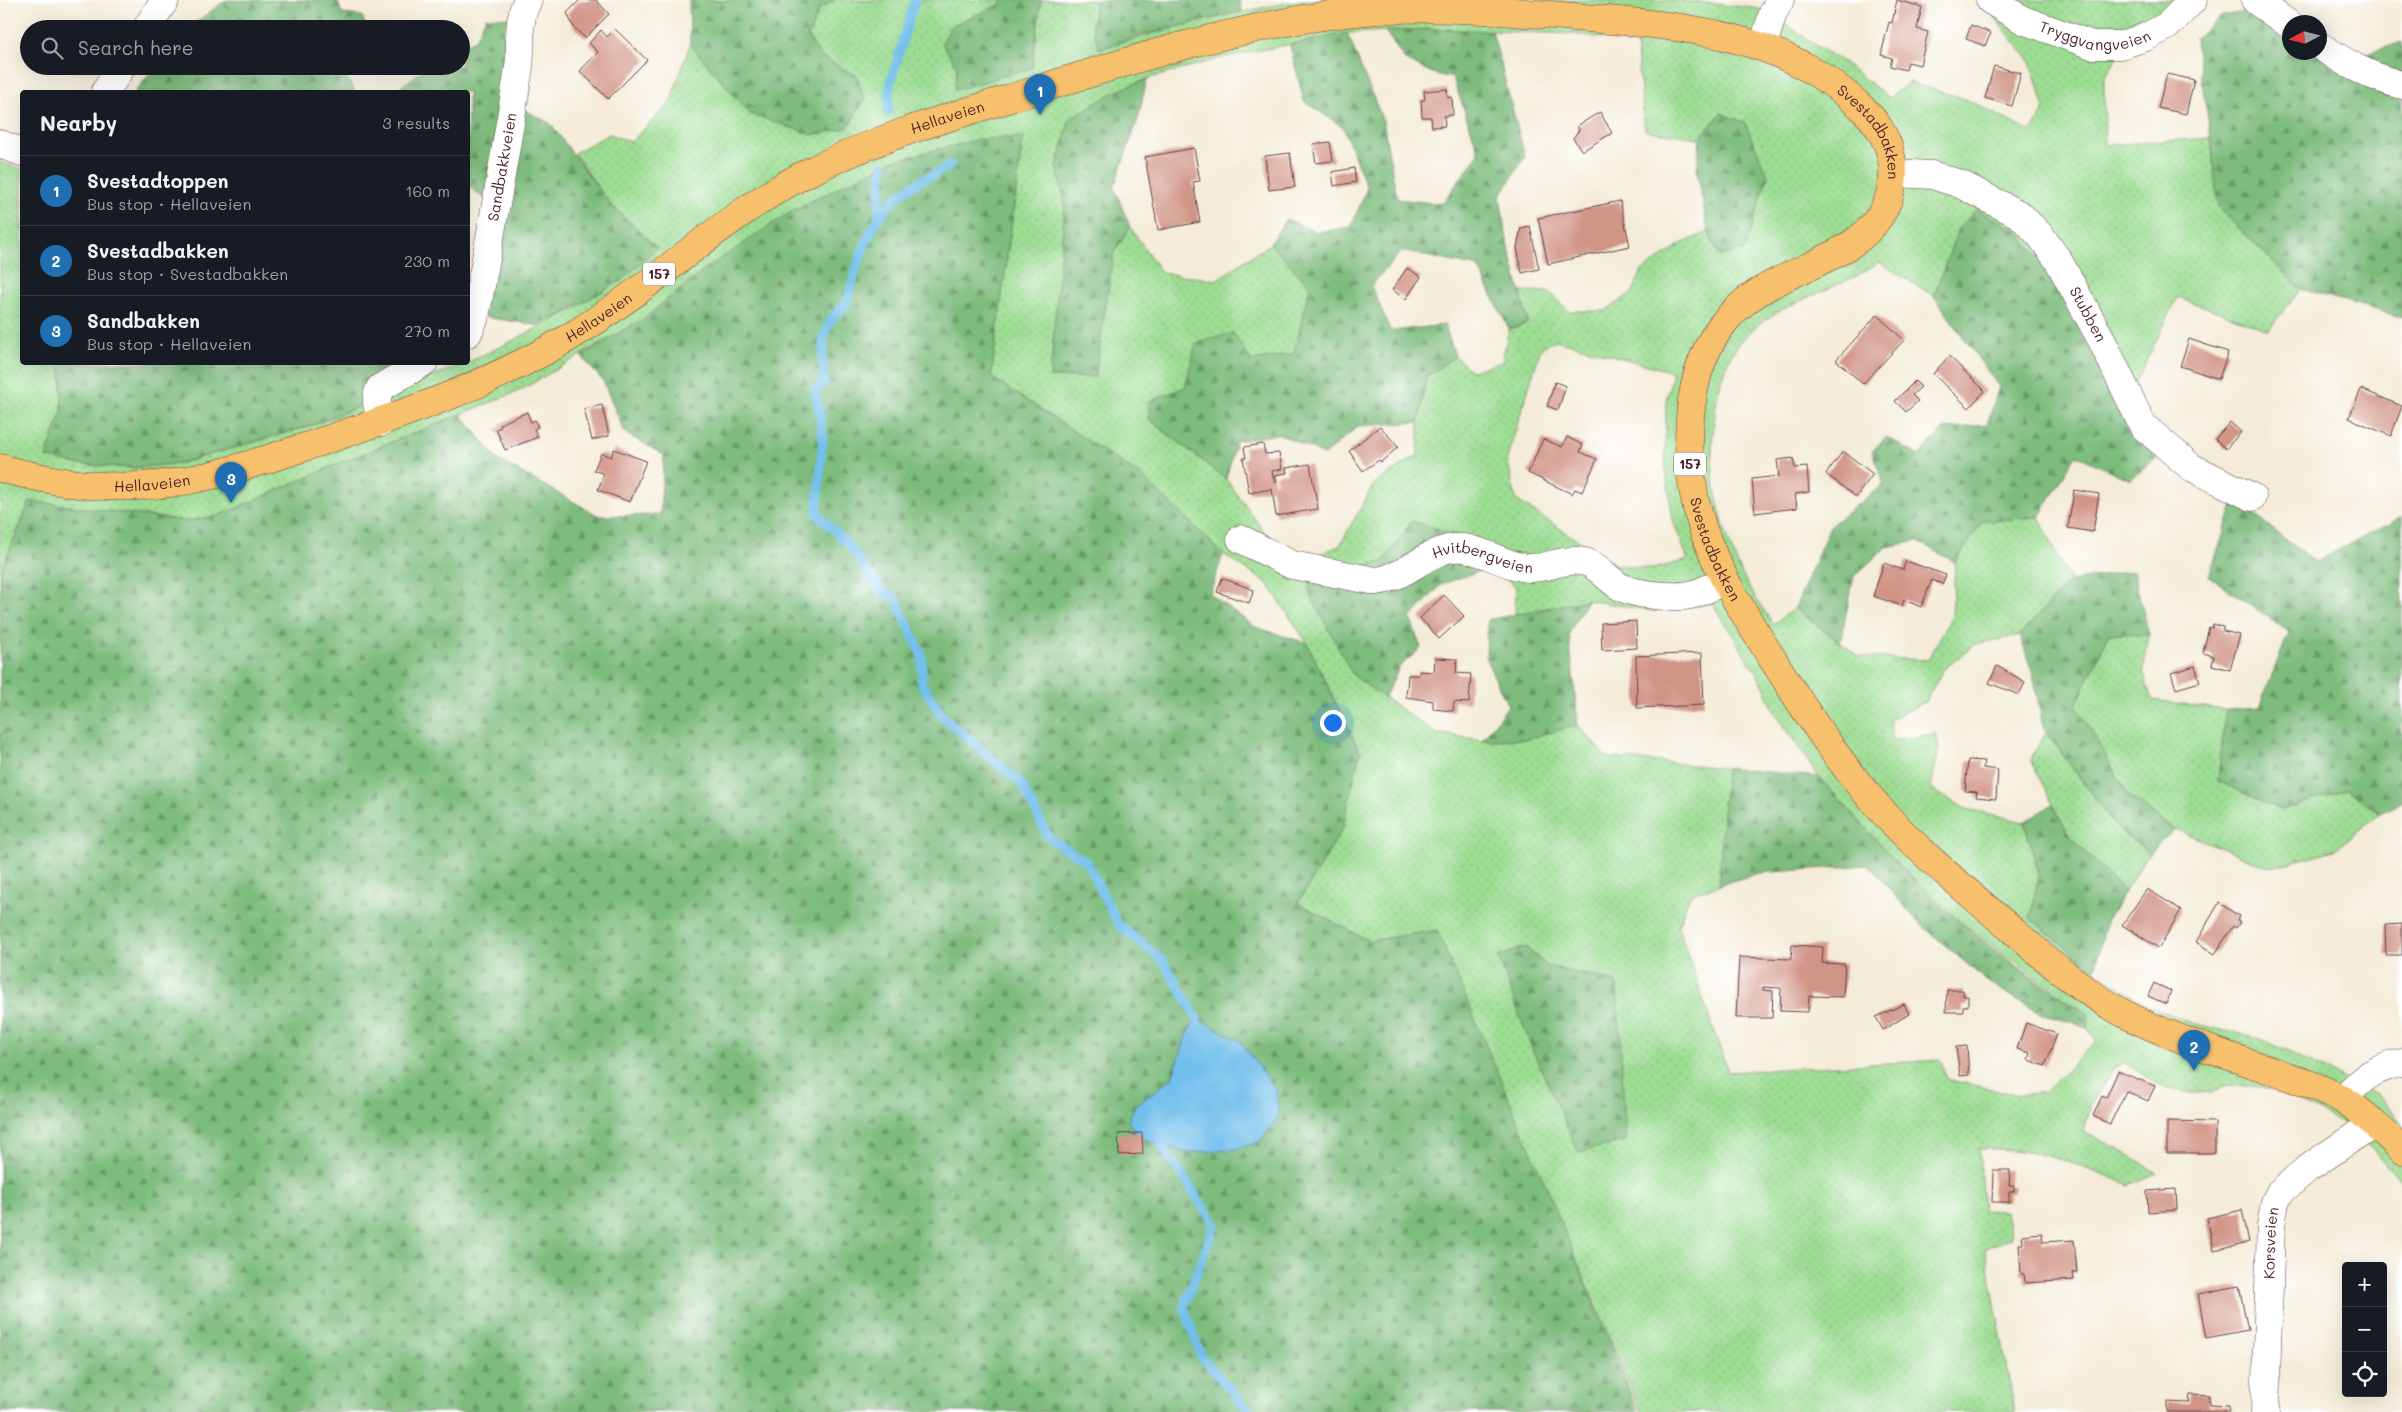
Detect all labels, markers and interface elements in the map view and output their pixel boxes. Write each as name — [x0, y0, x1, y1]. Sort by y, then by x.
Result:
north arrow — [2282, 15, 2327, 60]
street label: Tryggvangveien — [2037, 16, 2154, 54]
search box — [20, 20, 470, 75]
icon: search — [38, 34, 66, 62]
text: Search here — [78, 35, 194, 60]
pin: 1 — [1024, 74, 1056, 115]
street label: Svestadbakken — [1833, 80, 1904, 180]
street label: Hellaveien — [908, 96, 987, 138]
text: Nearby — [40, 109, 117, 136]
street label: Sandbakkveien — [482, 111, 521, 223]
text: 3 results — [382, 112, 450, 133]
text: Svestadtoppen — [87, 168, 228, 193]
text: 1 — [52, 180, 60, 201]
text: 160 m — [405, 180, 450, 201]
text: Bus stop · Hellaveien — [87, 193, 251, 214]
text: Svestadbakken — [87, 238, 229, 263]
text: 2 — [52, 250, 60, 271]
text: 230 m — [404, 250, 450, 271]
road number: 157 — [643, 262, 675, 286]
text: Bus stop · Svestadbakken — [87, 263, 288, 284]
street label: Stubben — [2065, 283, 2112, 345]
street label: Hellaveien — [561, 287, 636, 346]
text: Sandbakken — [87, 308, 200, 333]
text: 3 — [51, 320, 61, 341]
text: 270 m — [404, 320, 450, 341]
text: Bus stop · Hellaveien — [87, 333, 251, 354]
road number: 157 — [1674, 452, 1706, 476]
pin: 3 — [215, 462, 247, 503]
street label: Hellaveien — [114, 469, 192, 496]
street label: Svestadbakken — [1686, 495, 1746, 604]
street label: Hvitbergveien — [1428, 537, 1533, 577]
your location — [1320, 710, 1346, 736]
pin: 2 — [2178, 1030, 2210, 1071]
street label: Korsveien — [2258, 1205, 2283, 1279]
map controls — [2342, 1262, 2387, 1397]
button: + — [2342, 1262, 2387, 1307]
button: − — [2342, 1307, 2387, 1352]
button: locate — [2342, 1352, 2387, 1397]

